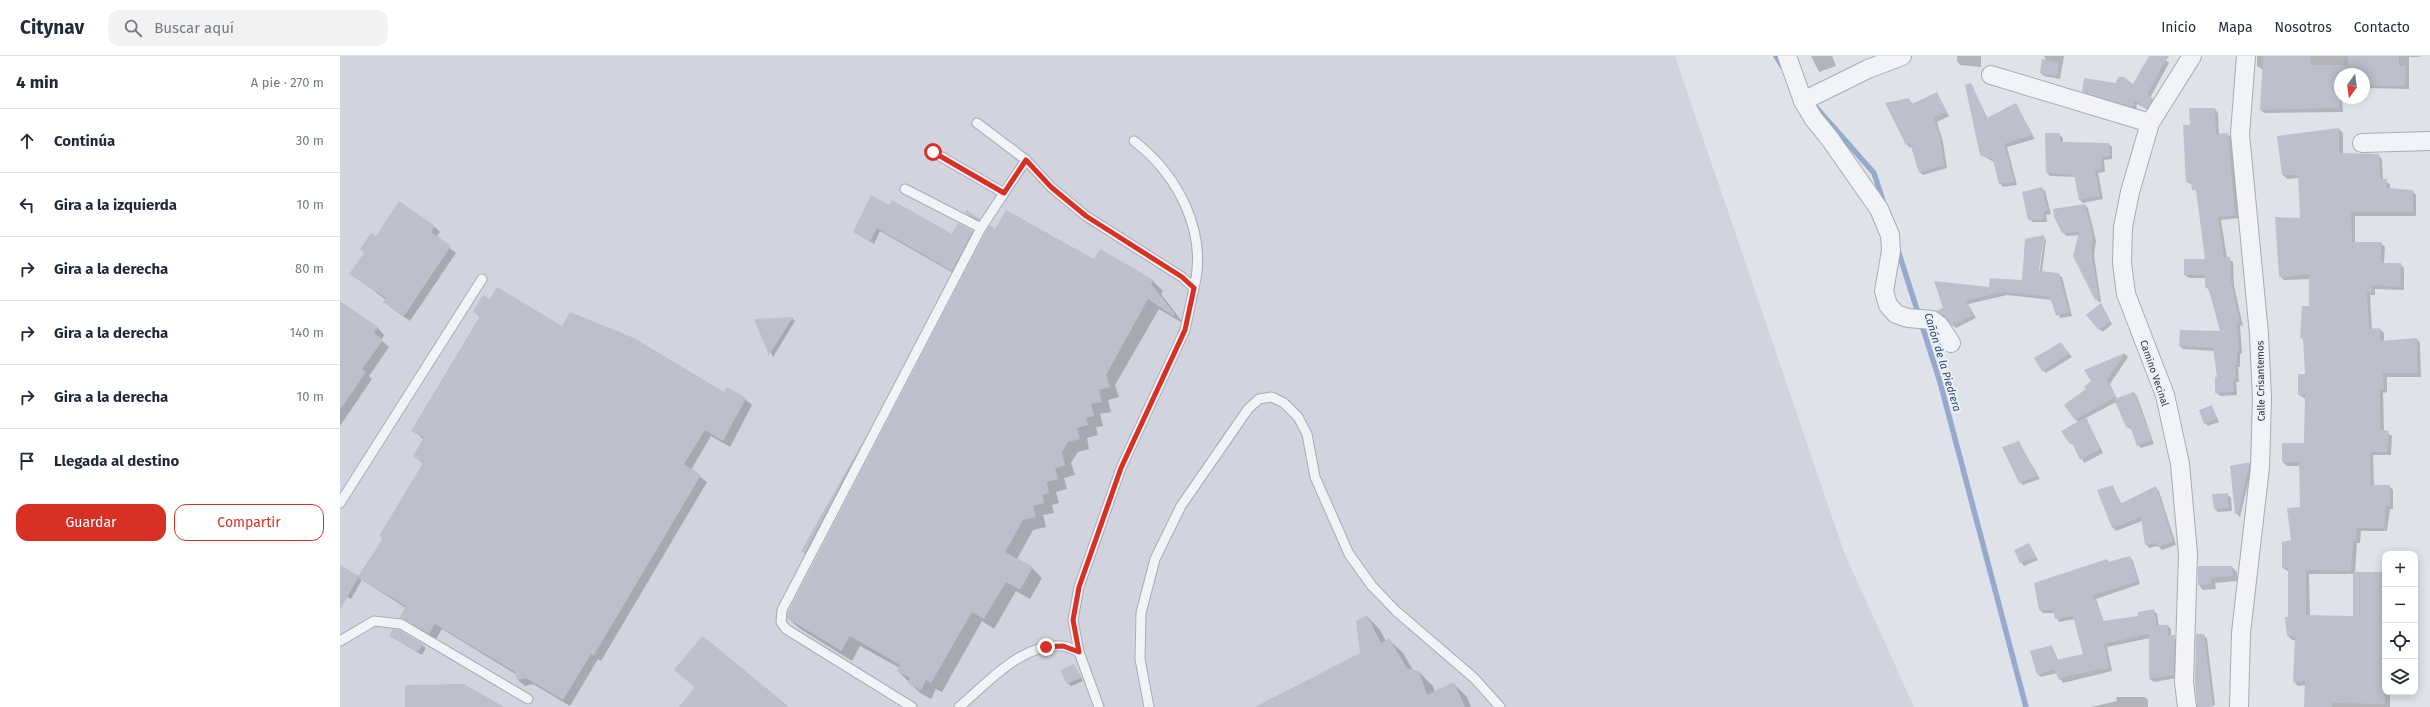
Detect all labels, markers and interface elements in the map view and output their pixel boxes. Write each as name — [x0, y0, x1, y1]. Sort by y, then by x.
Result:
search box — [108, 10, 388, 46]
text: Citynav — [20, 16, 84, 39]
icon: search — [122, 17, 144, 39]
text: Buscar aquí — [154, 19, 234, 37]
text: Inicio — [2161, 19, 2196, 36]
text: Mapa — [2218, 19, 2253, 36]
text: Nosotros — [2275, 19, 2332, 36]
text: Contacto — [2354, 19, 2410, 36]
north arrow — [2334, 68, 2370, 104]
text: 4 min — [16, 72, 59, 93]
text: A pie · 270 m — [251, 75, 324, 90]
icon: ahead — [16, 130, 38, 152]
text: Continúa — [54, 132, 115, 150]
text: 30 m — [296, 133, 324, 148]
route start — [924, 143, 942, 161]
icon: left — [16, 194, 38, 216]
text: Gira a la izquierda — [54, 196, 177, 214]
text: 10 m — [297, 197, 324, 212]
icon: right — [16, 258, 38, 280]
text: Gira a la derecha — [54, 260, 168, 278]
text: 80 m — [295, 261, 324, 276]
water label: Cañón de la Piedrera — [1921, 311, 1964, 413]
icon: right — [16, 322, 38, 344]
text: Gira a la derecha — [54, 324, 168, 342]
text: 140 m — [290, 325, 324, 340]
street label: Camino Vecinal — [2137, 339, 2171, 408]
street label: Calle Crisantemos — [2254, 340, 2268, 421]
icon: right — [16, 386, 38, 408]
text: Gira a la derecha — [54, 388, 168, 406]
text: 10 m — [297, 389, 324, 404]
icon: arrive — [16, 450, 38, 472]
text: Llegada al destino — [54, 452, 179, 470]
button: Guardar — [16, 504, 166, 541]
button: Compartir — [174, 504, 324, 541]
map controls — [2382, 551, 2418, 695]
button: + — [2382, 551, 2418, 587]
button: − — [2382, 587, 2418, 623]
button: locate — [2382, 623, 2418, 659]
route end — [1037, 638, 1055, 656]
button: layers — [2382, 659, 2418, 695]

